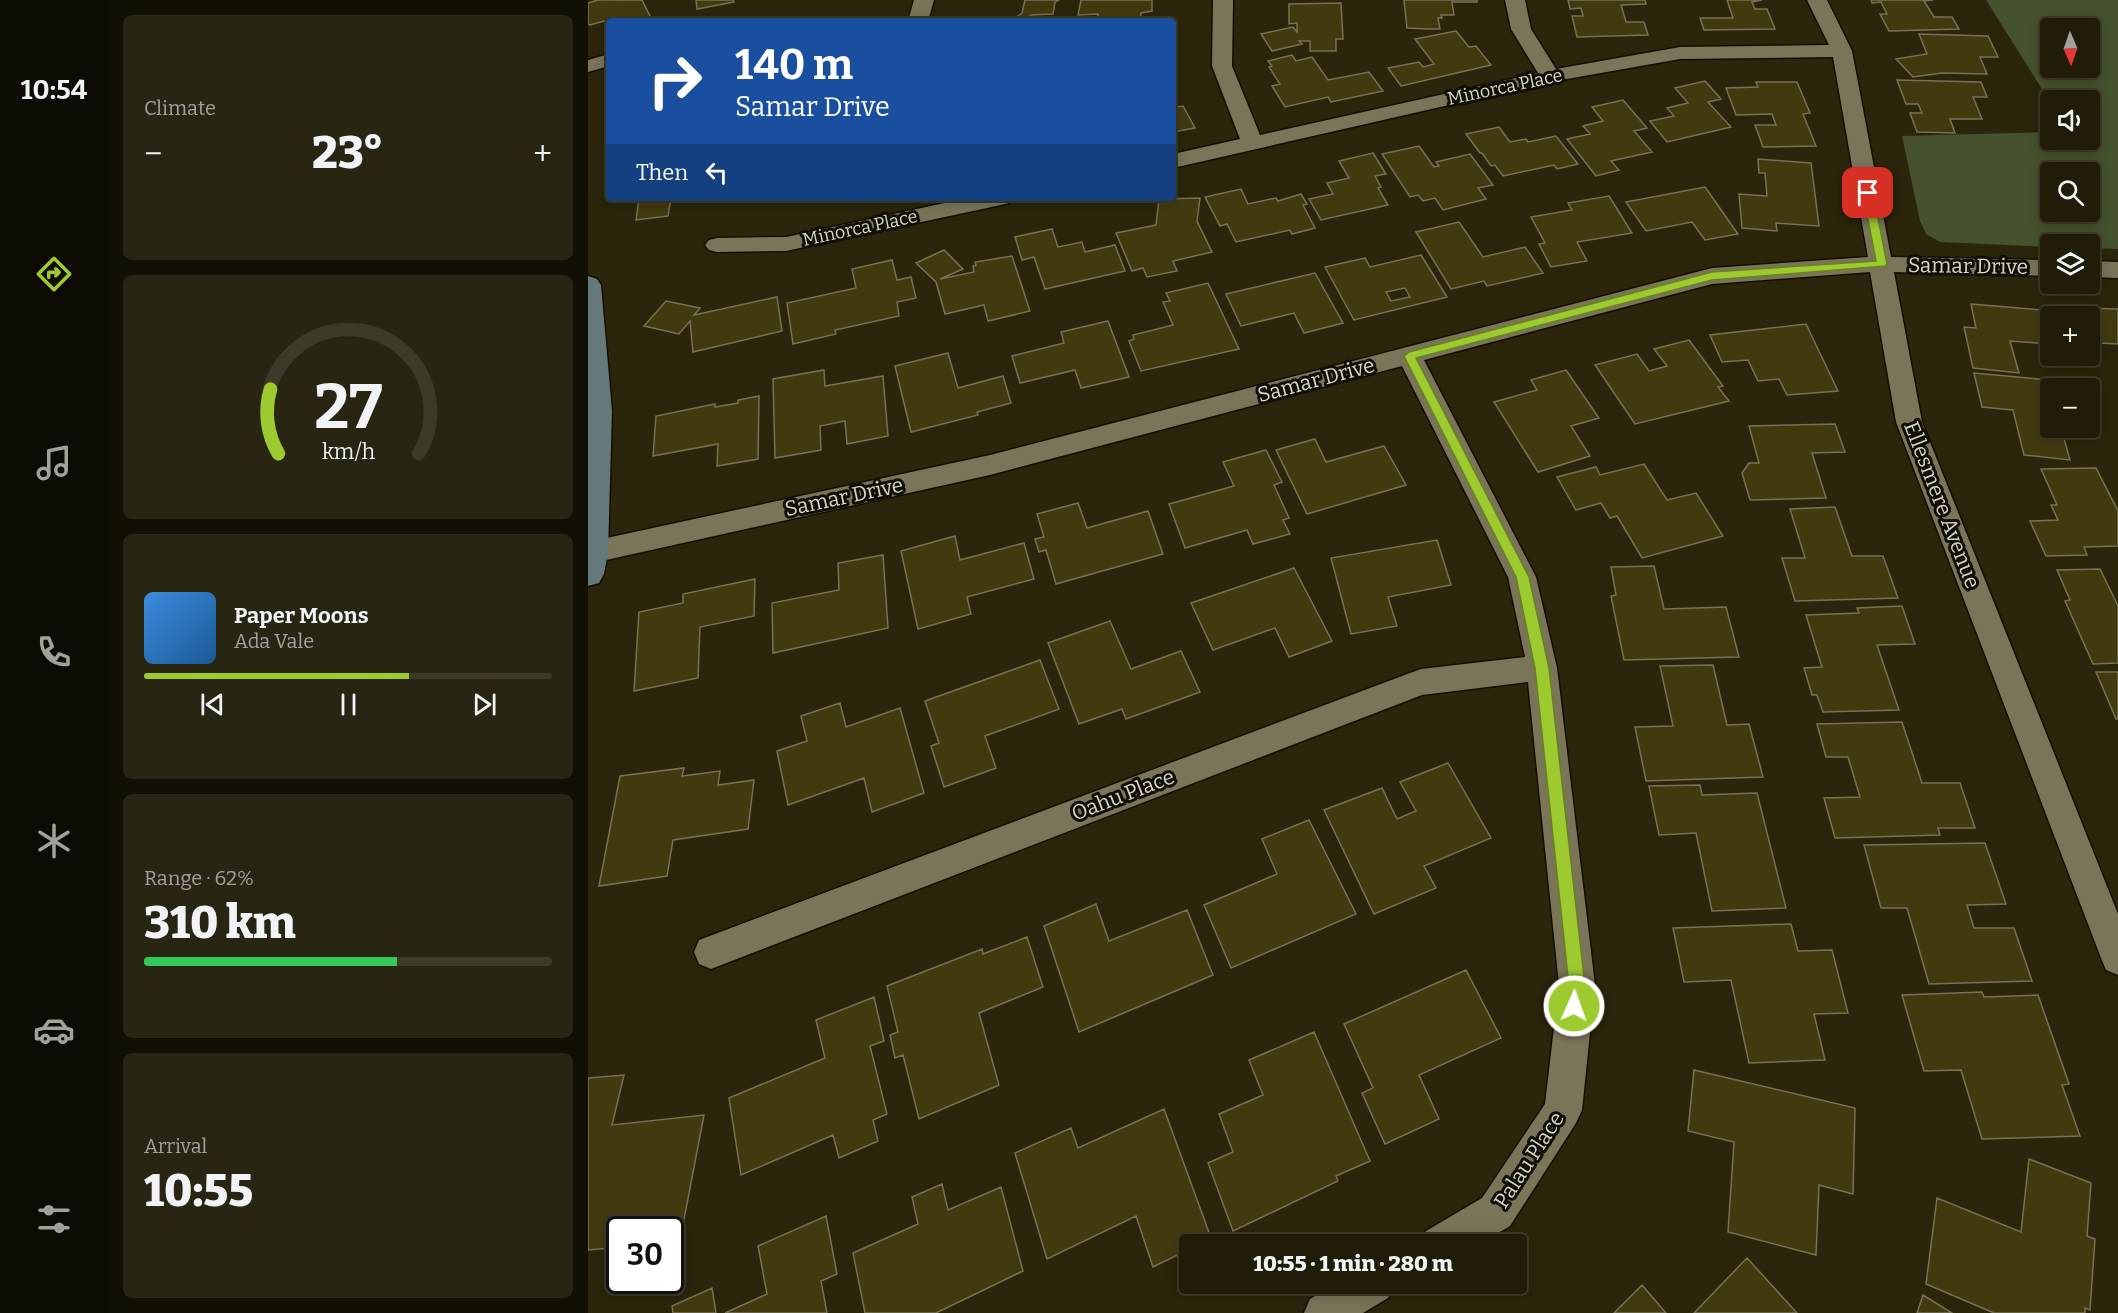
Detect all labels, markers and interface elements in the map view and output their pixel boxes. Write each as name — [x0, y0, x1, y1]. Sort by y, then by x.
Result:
north arrow — [2040, 18, 2100, 78]
map controls — [2040, 18, 2100, 438]
text: 140 m — [735, 40, 853, 90]
icon: right — [636, 42, 714, 120]
street label: Minorca Place — [1445, 64, 1565, 110]
text: 10:54 — [21, 74, 87, 106]
button: sound — [2040, 90, 2100, 150]
text: Samar Drive — [735, 91, 890, 123]
text: Climate — [144, 96, 216, 120]
text: 23° — [312, 126, 383, 180]
text: − — [144, 134, 162, 174]
text: + — [533, 134, 552, 174]
icon: left — [700, 156, 733, 189]
text: Then — [636, 159, 688, 186]
button: search — [2040, 162, 2100, 222]
pin — [1842, 167, 1893, 218]
icon: arrive — [1851, 176, 1884, 209]
street label: Minorca Place — [800, 205, 920, 251]
button: layers — [2040, 234, 2100, 294]
street label: Samar Drive — [1908, 252, 2028, 280]
icon: directions — [33, 253, 75, 295]
button: + — [2040, 306, 2100, 366]
street label: Samar Drive — [1255, 352, 1377, 408]
text: 27 — [314, 370, 382, 445]
button: − — [2040, 378, 2100, 438]
street label: Ellesmere Avenue — [1898, 418, 1986, 592]
text: km/h — [321, 439, 375, 465]
icon: music — [33, 442, 75, 484]
street label: Samar Drive — [782, 472, 906, 522]
text: Paper Moons — [234, 602, 369, 629]
text: Ada Vale — [234, 629, 314, 653]
icon: phone — [33, 631, 75, 673]
icon: previous — [196, 688, 229, 721]
icon: pause — [332, 688, 365, 721]
icon: next — [468, 688, 501, 721]
street label: Oahu Place — [1068, 763, 1178, 827]
icon: climate — [33, 820, 75, 862]
text: Range · 62% — [144, 866, 254, 890]
text: 310 km — [144, 896, 296, 950]
position arrow — [1542, 974, 1606, 1038]
icon: car — [33, 1009, 75, 1051]
street label: Palau Place — [1488, 1107, 1570, 1213]
text: Arrival — [144, 1134, 207, 1158]
text: 10:55 — [144, 1164, 253, 1218]
icon: filters — [33, 1198, 75, 1240]
speed limit sign: 30 — [606, 1216, 684, 1294]
text: 10:55 · 1 min · 280 m — [1253, 1250, 1453, 1277]

